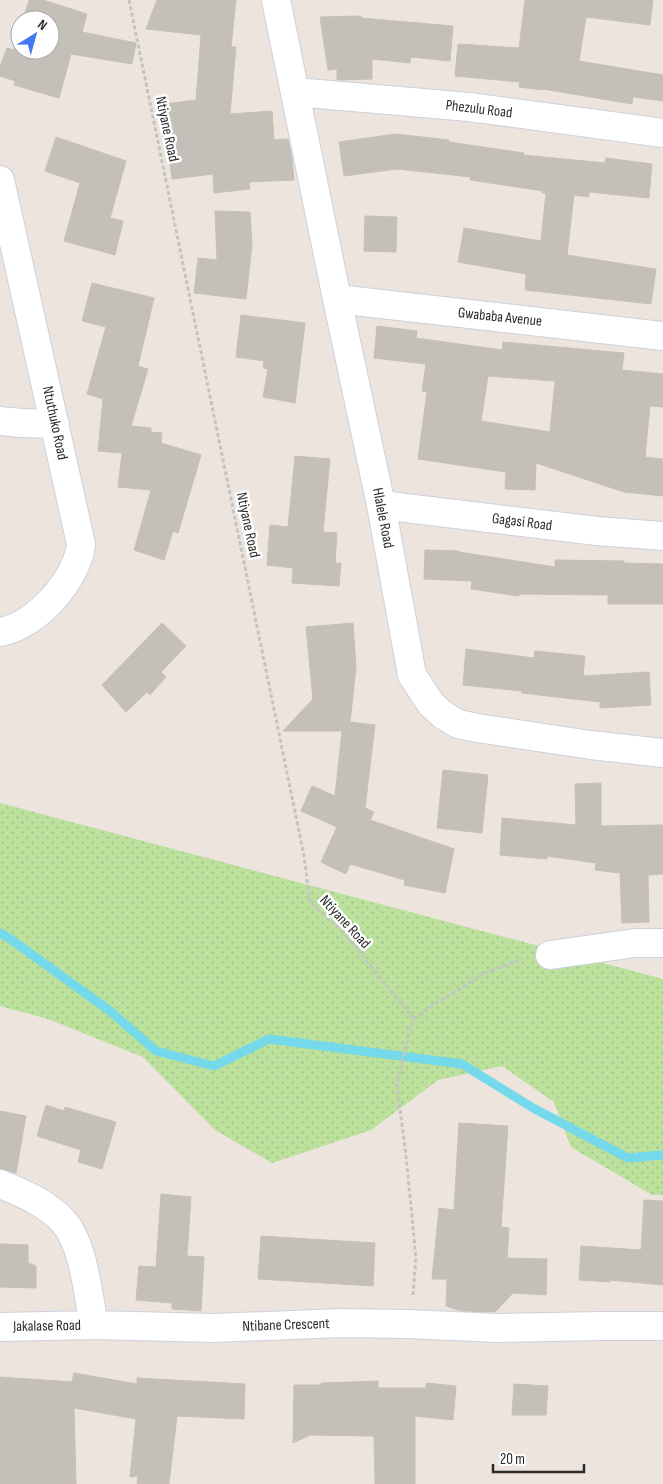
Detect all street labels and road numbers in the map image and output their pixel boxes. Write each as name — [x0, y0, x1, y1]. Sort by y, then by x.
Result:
street label: Ntiyane Road — [151, 95, 183, 163]
street label: Phezulu Road — [445, 95, 513, 123]
street label: Gwababa Avenue — [457, 303, 543, 331]
street label: Ntuthuko Road — [38, 384, 72, 462]
street label: Hlalele Road — [368, 486, 398, 550]
street label: Ntiyane Road — [232, 491, 264, 559]
street label: Gagasi Road — [491, 509, 553, 535]
street label: Ntiyane Road — [315, 891, 375, 953]
street label: Ntibane Crescent — [242, 1314, 331, 1336]
street label: Jakalase Road — [12, 1316, 81, 1336]

